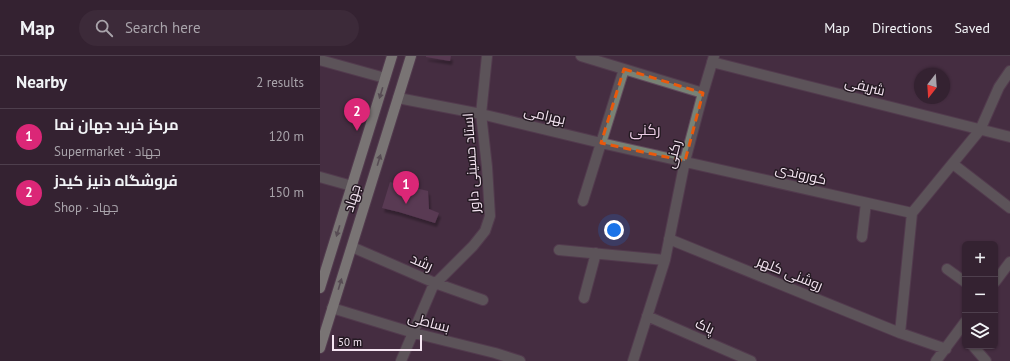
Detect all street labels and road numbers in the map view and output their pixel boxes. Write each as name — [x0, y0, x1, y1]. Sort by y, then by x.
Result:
street label: شریفی — [843, 72, 887, 100]
street label: بهرامی — [522, 101, 568, 129]
street label: استاد حسینی داور — [459, 112, 484, 215]
street label: رکنی — [661, 138, 685, 170]
street label: کوروندی — [774, 159, 828, 189]
street label: جهاد — [339, 182, 365, 214]
street label: رشد — [408, 249, 436, 275]
street label: روشنی کلهر — [753, 251, 826, 294]
street label: بساطی — [406, 308, 452, 336]
street label: پاک — [692, 314, 718, 339]

